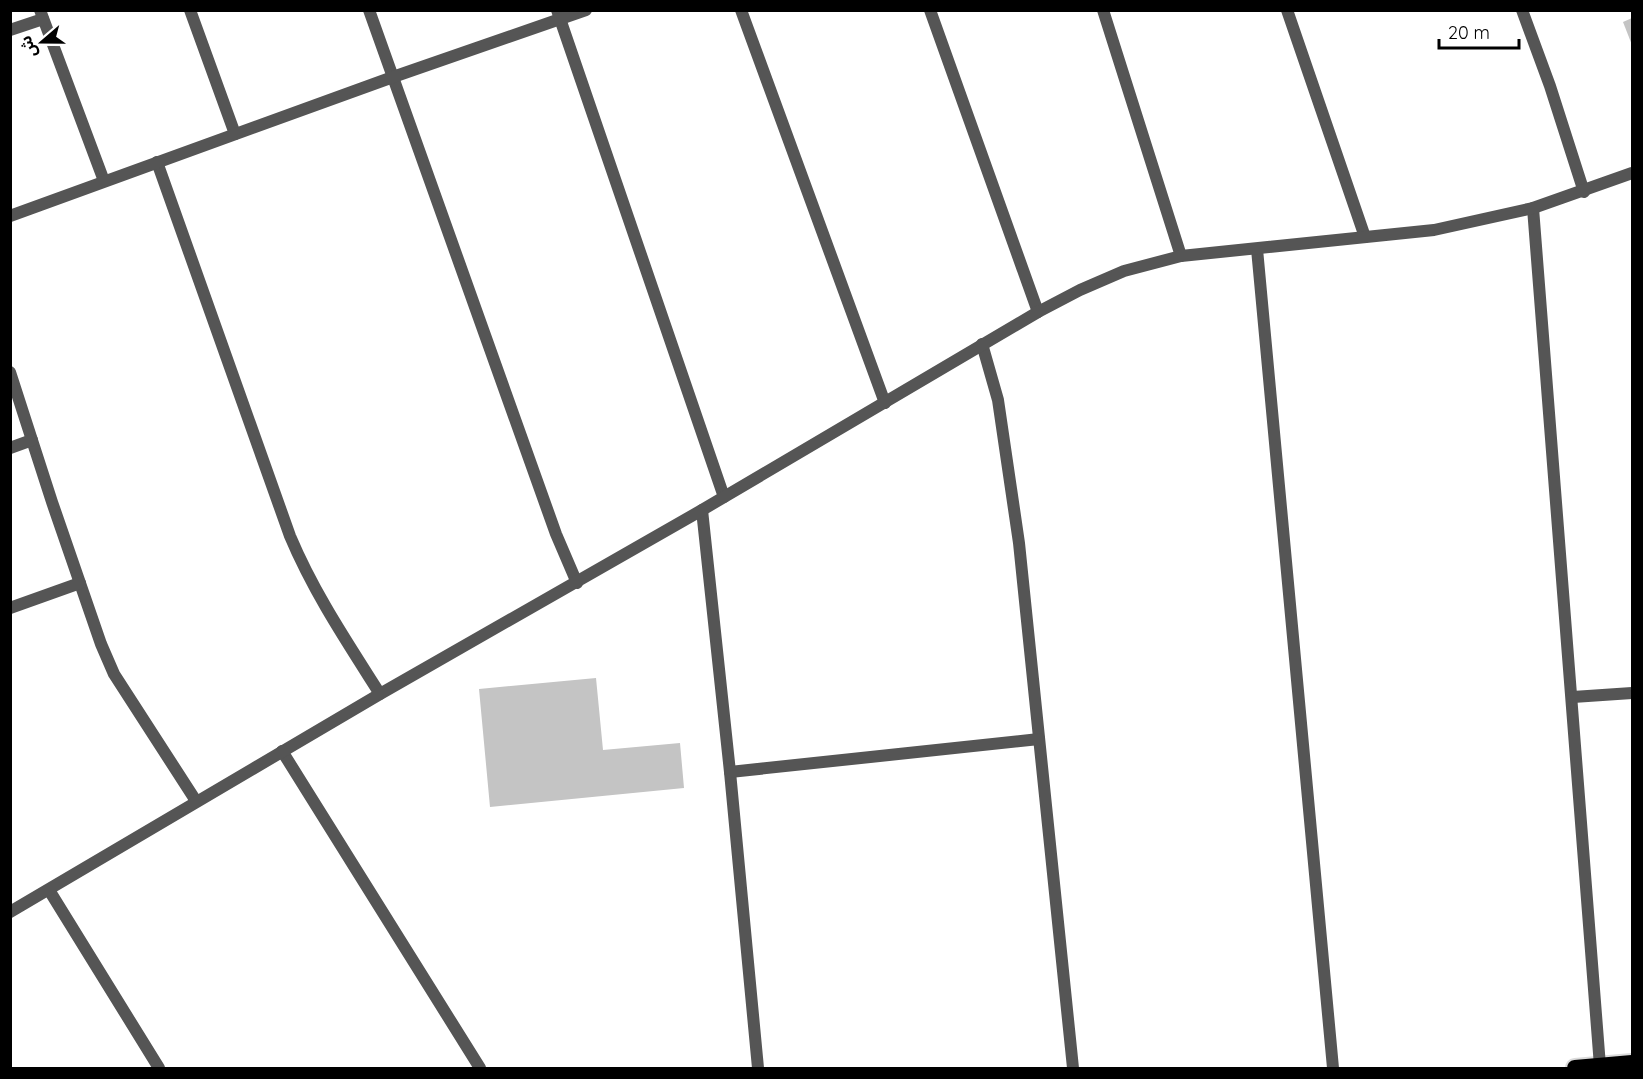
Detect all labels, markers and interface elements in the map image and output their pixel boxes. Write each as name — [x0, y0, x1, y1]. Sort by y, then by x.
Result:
north arrow — [12, 12, 72, 72]
scale bar — [1439, 12, 1518, 50]
text: 20 m — [1448, 21, 1490, 44]
text: ش — [15, 33, 41, 61]

